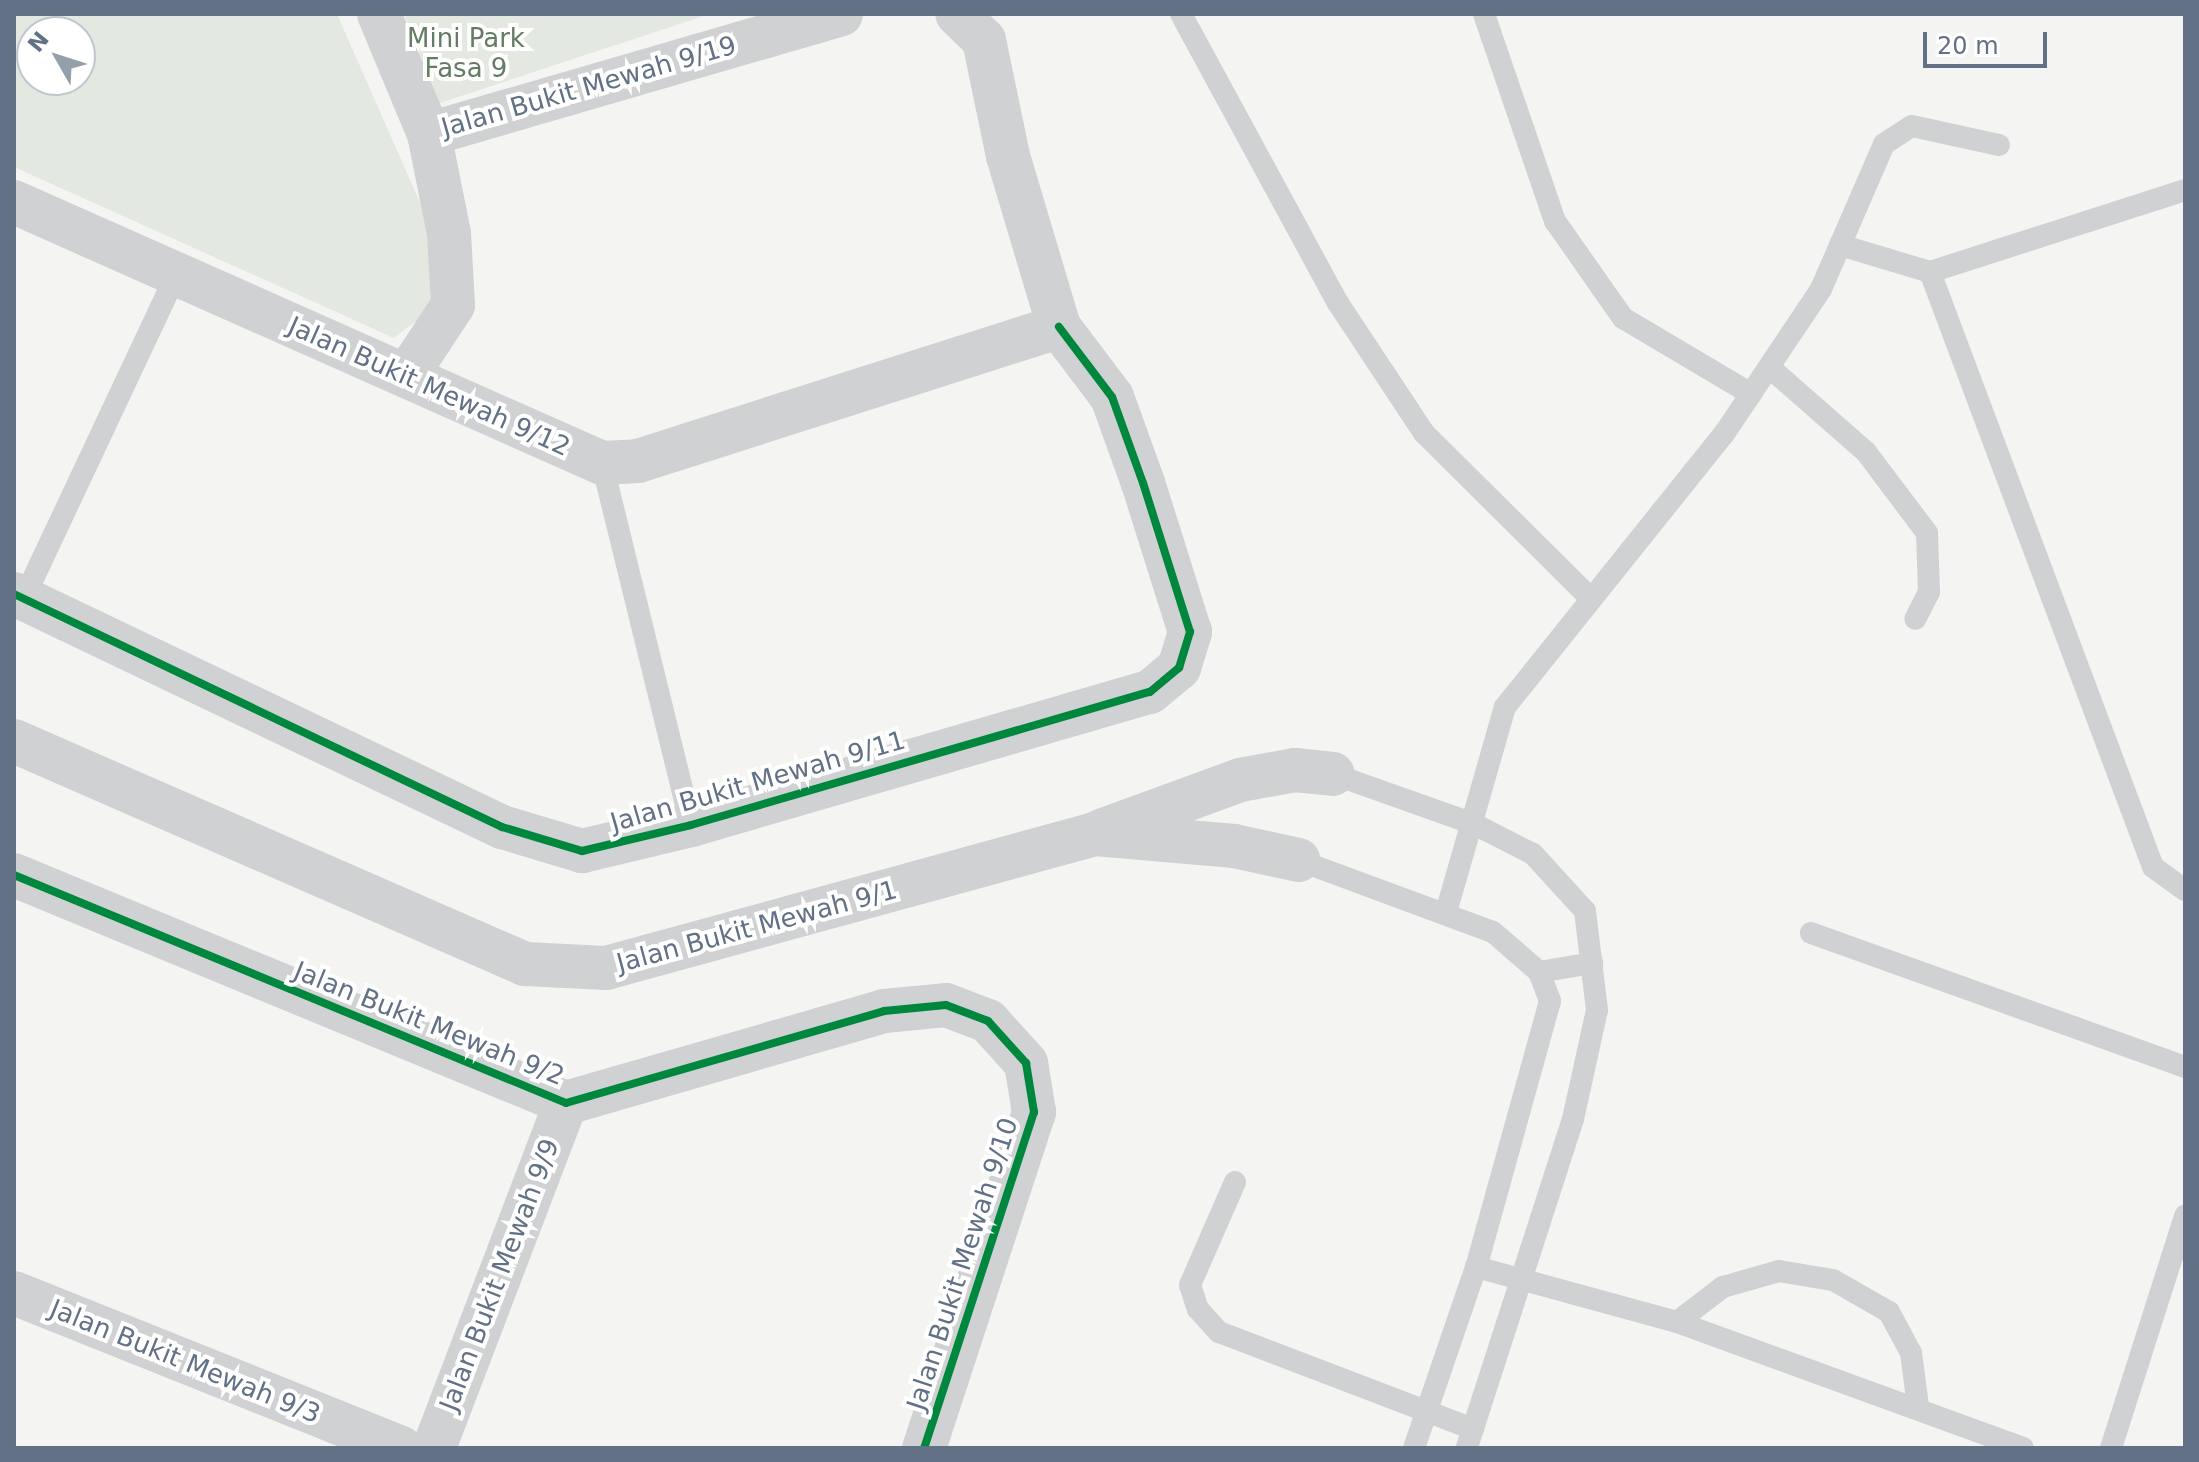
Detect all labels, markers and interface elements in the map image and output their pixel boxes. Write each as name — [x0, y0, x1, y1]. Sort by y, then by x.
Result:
north arrow — [16, 16, 96, 96]
scale bar — [1927, 16, 2051, 66]
park label: Mini Park Fasa 9 — [407, 23, 525, 84]
text: N — [23, 27, 54, 57]
street label: Jalan Bukit Mewah 9/19 — [438, 30, 740, 144]
text: 20 m — [1937, 32, 1999, 60]
street label: Jalan Bukit Mewah 9/12 — [283, 311, 575, 463]
street label: Jalan Bukit Mewah 9/11 — [607, 725, 909, 839]
street label: Jalan Bukit Mewah 9/1 — [613, 875, 901, 979]
street label: Jalan Bukit Mewah 9/2 — [289, 955, 569, 1093]
street label: Jalan Bukit Mewah 9/10 — [901, 1114, 1025, 1414]
street label: Jalan Bukit Mewah 9/9 — [434, 1135, 566, 1415]
street label: Jalan Bukit Mewah 9/3 — [45, 1293, 325, 1431]

